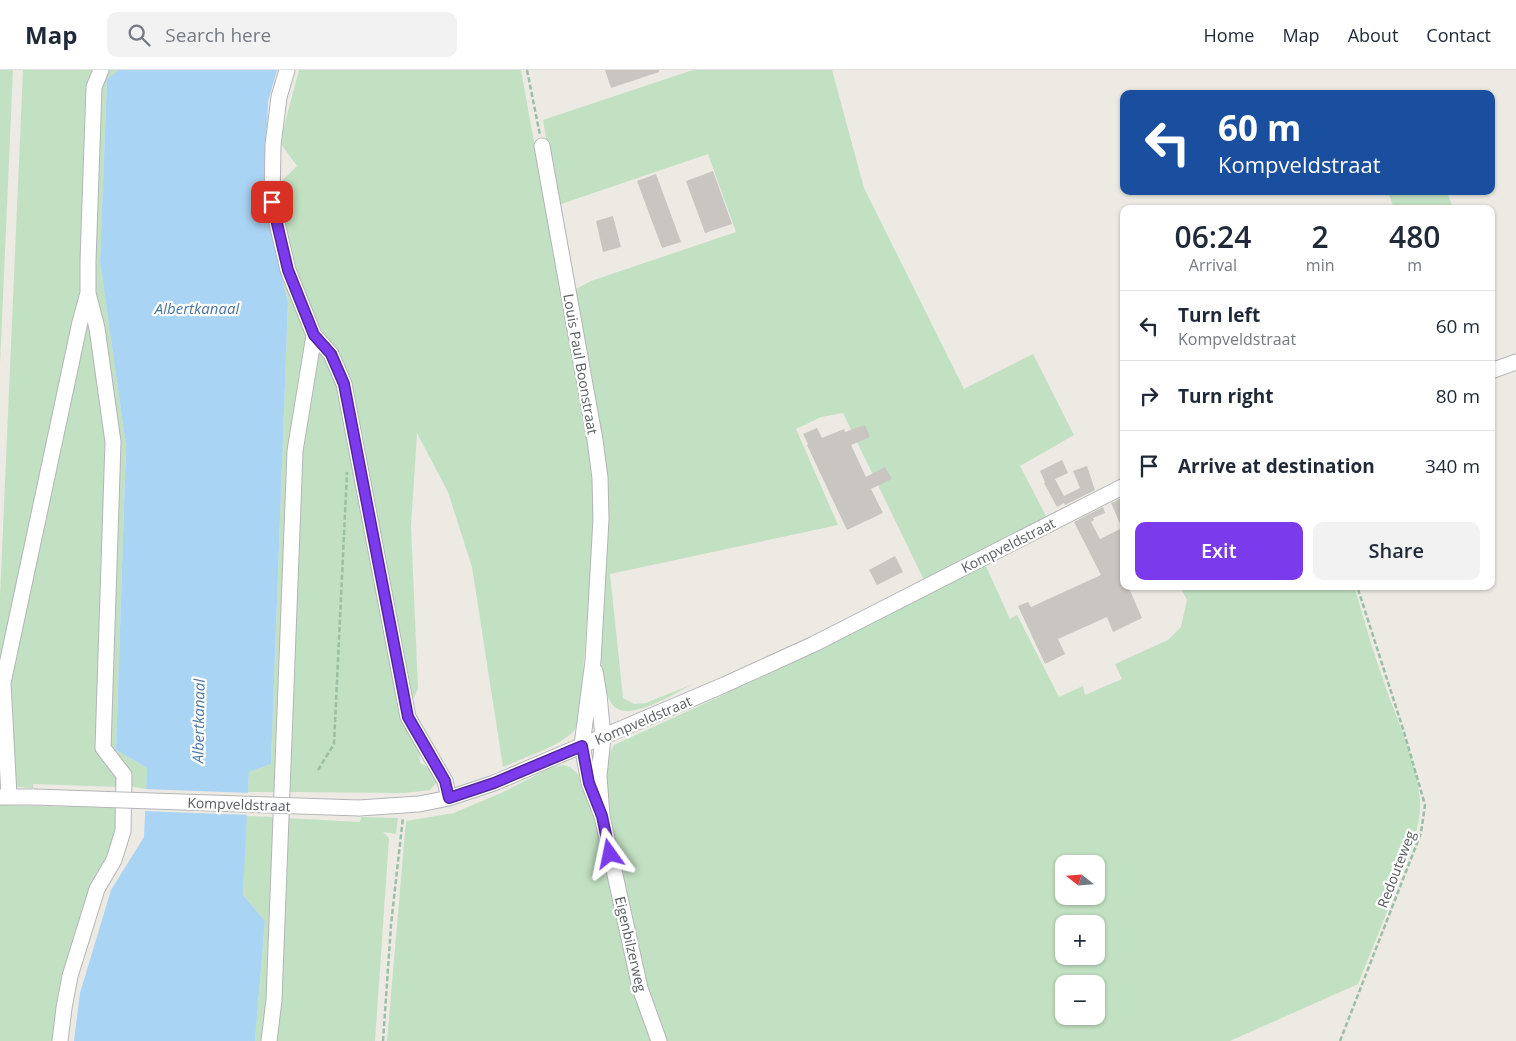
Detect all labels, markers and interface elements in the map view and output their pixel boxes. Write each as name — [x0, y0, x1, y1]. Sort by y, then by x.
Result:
search box — [107, 12, 457, 57]
text: Map — [25, 18, 77, 51]
icon: search — [125, 21, 153, 49]
text: Search here — [165, 22, 271, 48]
text: Home — [1204, 23, 1254, 47]
text: Map — [1282, 23, 1320, 47]
text: About — [1348, 23, 1398, 47]
text: Contact — [1426, 23, 1491, 47]
text: 60 m — [1218, 104, 1301, 151]
icon: left — [1135, 110, 1200, 175]
text: Kompveldstraat — [1218, 149, 1381, 179]
pin — [251, 181, 293, 223]
icon: arrive — [258, 188, 286, 216]
text: 06:24 — [1175, 216, 1251, 257]
text: 2 — [1312, 216, 1329, 257]
text: 480 — [1389, 216, 1440, 257]
text: Arrival — [1189, 254, 1237, 276]
text: min — [1306, 254, 1335, 276]
text: m — [1407, 254, 1422, 276]
street label: Louis Paul Boonstraat — [559, 292, 603, 436]
water label: Albertkanaal — [154, 298, 240, 318]
text: Turn left — [1178, 302, 1260, 328]
icon: left — [1135, 312, 1163, 340]
text: 60 m — [1436, 313, 1480, 339]
text: Kompveldstraat — [1178, 328, 1296, 350]
icon: right — [1135, 382, 1163, 410]
text: Turn right — [1178, 383, 1273, 409]
text: 80 m — [1436, 383, 1480, 409]
icon: arrive — [1135, 452, 1163, 480]
text: Arrive at destination — [1178, 453, 1375, 479]
text: 340 m — [1425, 453, 1480, 479]
street label: Kompveldstraat — [958, 513, 1058, 577]
button: Exit — [1135, 522, 1303, 580]
button: Share — [1313, 522, 1480, 580]
water label: Albertkanaal — [187, 677, 209, 764]
street label: Kompveldstraat — [592, 691, 694, 749]
street label: Kompveldstraat — [187, 793, 291, 815]
position arrow — [583, 827, 635, 879]
street label: Redouteweg — [1373, 827, 1420, 910]
north arrow — [1055, 855, 1105, 905]
map controls — [1055, 855, 1105, 1025]
street label: Eigenbilzerweg — [611, 894, 651, 994]
button: + — [1055, 915, 1105, 965]
button: − — [1055, 975, 1105, 1025]

